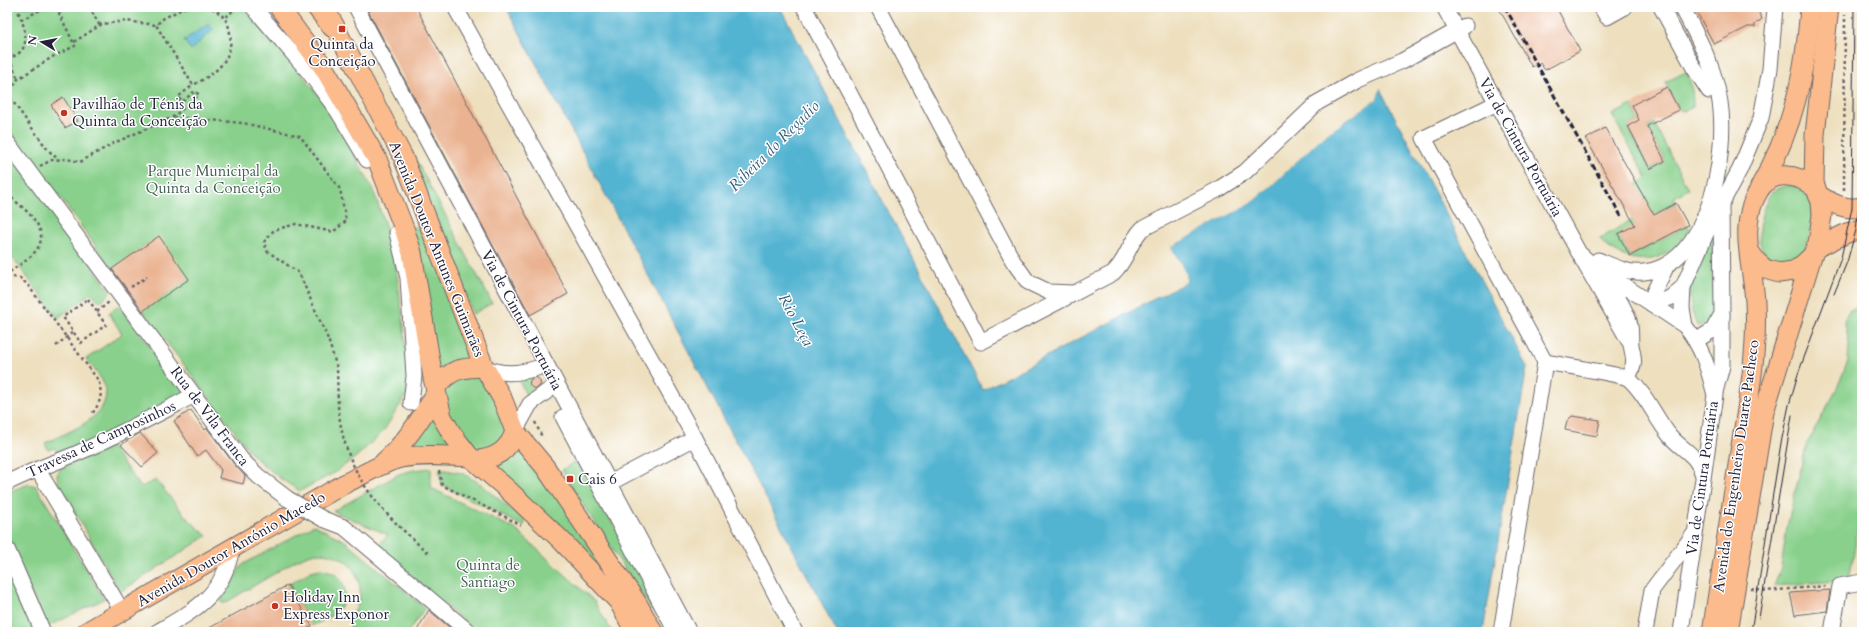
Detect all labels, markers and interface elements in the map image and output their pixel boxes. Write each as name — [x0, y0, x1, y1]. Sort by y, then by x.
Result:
north arrow — [22, 22, 62, 62]
marker: Quinta da Conceição — [337, 24, 347, 34]
text: N — [24, 34, 41, 46]
place label: Quinta da Conceição — [308, 34, 376, 71]
street label: Via de Cintura Portuária — [1474, 74, 1568, 220]
place label: Pavilhão de Ténis da Quinta da Conceição — [72, 94, 207, 131]
water label: Ribeira do Regadio — [724, 95, 825, 196]
marker: Pavilhão de Ténis da Quinta da Conceição — [59, 108, 69, 118]
street label: Avenida Doutor Antunes Guimarães — [384, 138, 490, 360]
park label: Parque Municipal da Quinta da Conceição — [145, 161, 281, 198]
street label: Via de Cintura Portuária — [477, 247, 568, 394]
water label: Rio Leça — [773, 290, 819, 350]
street label: Avenida do Engenheiro Duarte Pacheco — [1708, 338, 1764, 594]
street label: Rua de Vila Franca — [166, 362, 254, 470]
street label: Travessa de Camposinhos — [23, 396, 179, 482]
street label: Via de Cintura Portuária — [1681, 399, 1723, 557]
place label: Cais 6 — [578, 469, 617, 489]
marker: Cais 6 — [565, 474, 575, 484]
street label: Avenida Doutor António Macedo — [133, 487, 329, 611]
park label: Quinta de Santiago — [456, 555, 520, 592]
place label: Holiday Inn Express Exponor — [283, 587, 389, 624]
marker: Holiday Inn Express Exponor — [270, 601, 280, 611]

